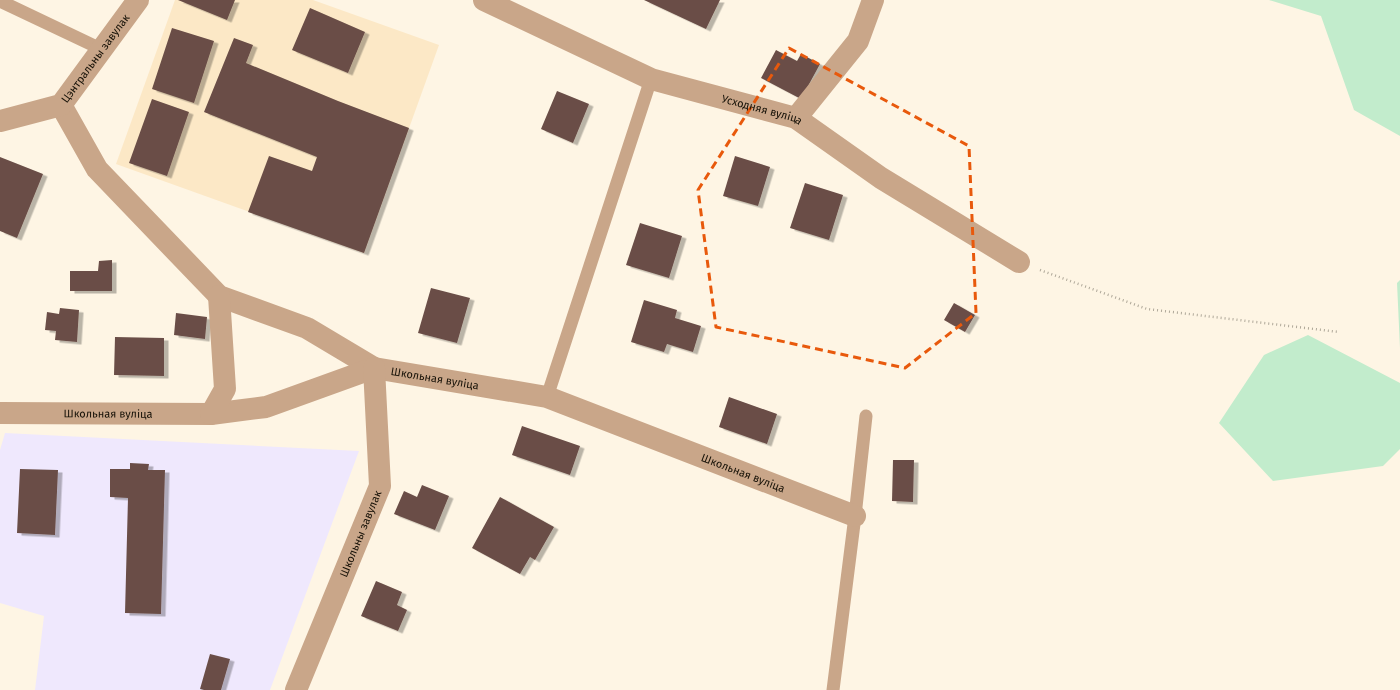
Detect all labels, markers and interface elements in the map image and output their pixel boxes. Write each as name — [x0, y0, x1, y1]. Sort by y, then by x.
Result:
street label: Цэнтральны завулак — [58, 11, 132, 105]
street label: Усходняя вуліца — [720, 92, 805, 127]
street label: Школьная вуліца — [390, 364, 480, 392]
street label: Школьная вуліца — [64, 407, 152, 420]
street label: Школьная вуліца — [699, 451, 787, 495]
street label: Школьны завулак — [337, 488, 384, 579]

